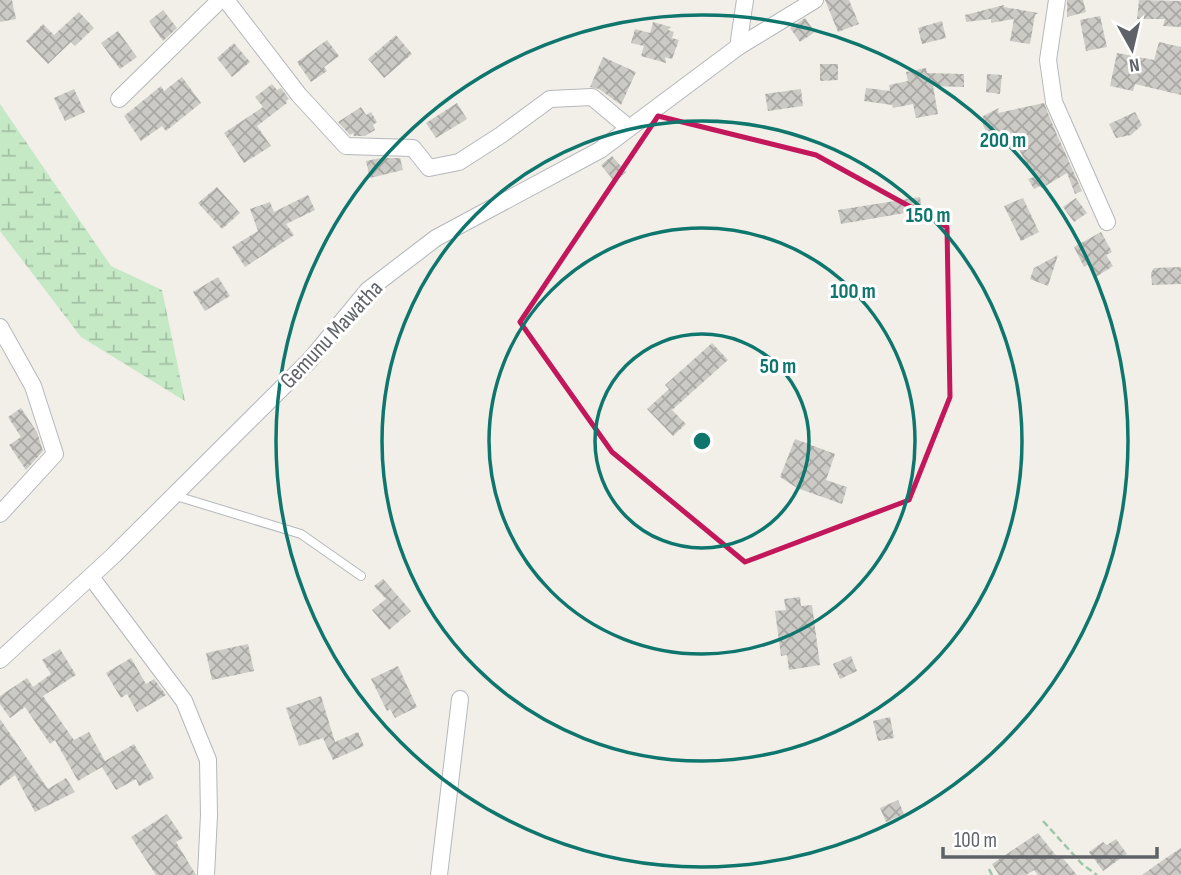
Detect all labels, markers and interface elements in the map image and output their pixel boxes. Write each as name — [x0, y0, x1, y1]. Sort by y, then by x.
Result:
north arrow — [1097, 14, 1167, 84]
text: N — [1128, 52, 1141, 76]
text: 200 m — [980, 128, 1026, 153]
text: 150 m — [906, 203, 950, 228]
street label: Gemunu Mawatha — [274, 275, 389, 395]
text: 100 m — [830, 279, 876, 304]
text: 50 m — [760, 354, 796, 379]
centre of rings — [690, 429, 714, 453]
scale bar — [943, 816, 1156, 860]
text: 100 m — [954, 828, 997, 853]

